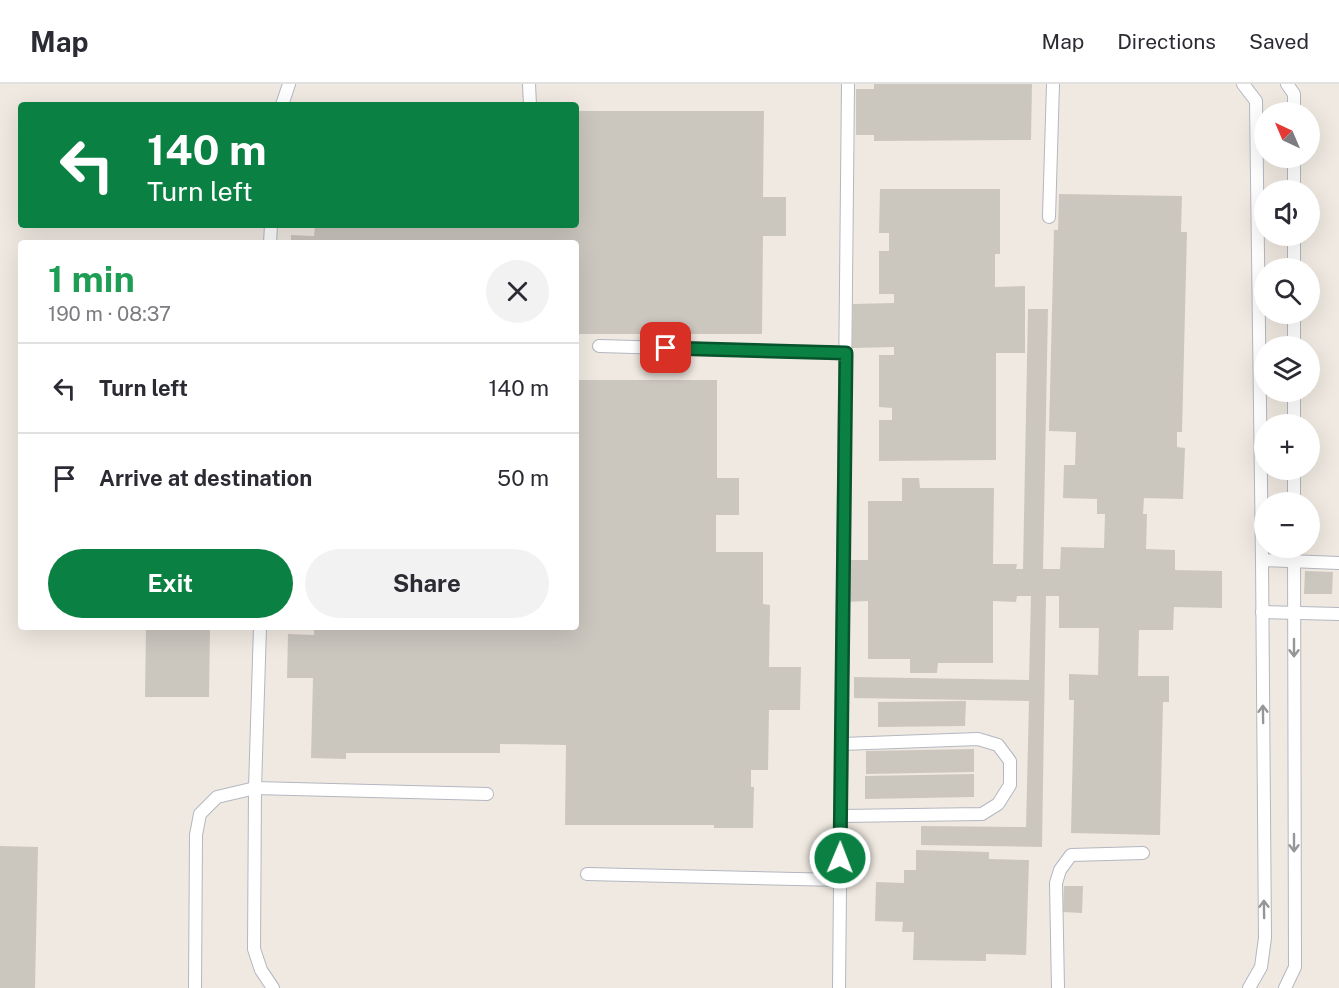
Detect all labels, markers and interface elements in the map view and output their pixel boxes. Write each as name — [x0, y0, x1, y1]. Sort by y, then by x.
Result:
text: Map — [30, 25, 89, 58]
text: Map — [1042, 29, 1084, 54]
text: Directions — [1117, 29, 1216, 54]
text: Saved — [1249, 29, 1309, 54]
north arrow — [1254, 102, 1320, 168]
map controls — [1254, 102, 1320, 558]
text: 140 m — [147, 125, 267, 174]
icon: left — [48, 126, 126, 204]
text: Turn left — [147, 175, 253, 207]
button: sound — [1254, 180, 1320, 246]
text: 1 min — [48, 258, 135, 300]
button: search — [1254, 258, 1320, 324]
button: close — [486, 260, 549, 323]
text: 190 m · 08:37 — [48, 302, 171, 326]
pin — [640, 322, 691, 373]
icon: arrive — [649, 331, 682, 364]
button: layers — [1254, 336, 1320, 402]
icon: left — [48, 372, 81, 405]
text: Turn left — [99, 375, 188, 401]
text: 140 m — [488, 375, 549, 401]
button: + — [1254, 414, 1320, 480]
icon: arrive — [48, 462, 81, 495]
text: Arrive at destination — [99, 465, 312, 491]
text: 50 m — [497, 465, 549, 491]
button: − — [1254, 492, 1320, 558]
button: Exit — [48, 549, 293, 618]
button: Share — [305, 549, 549, 618]
one-way arrow — [1288, 637, 1300, 657]
one-way arrow — [1257, 704, 1269, 724]
position arrow — [808, 826, 872, 890]
one-way arrow — [1288, 832, 1300, 852]
one-way arrow — [1259, 899, 1270, 919]

